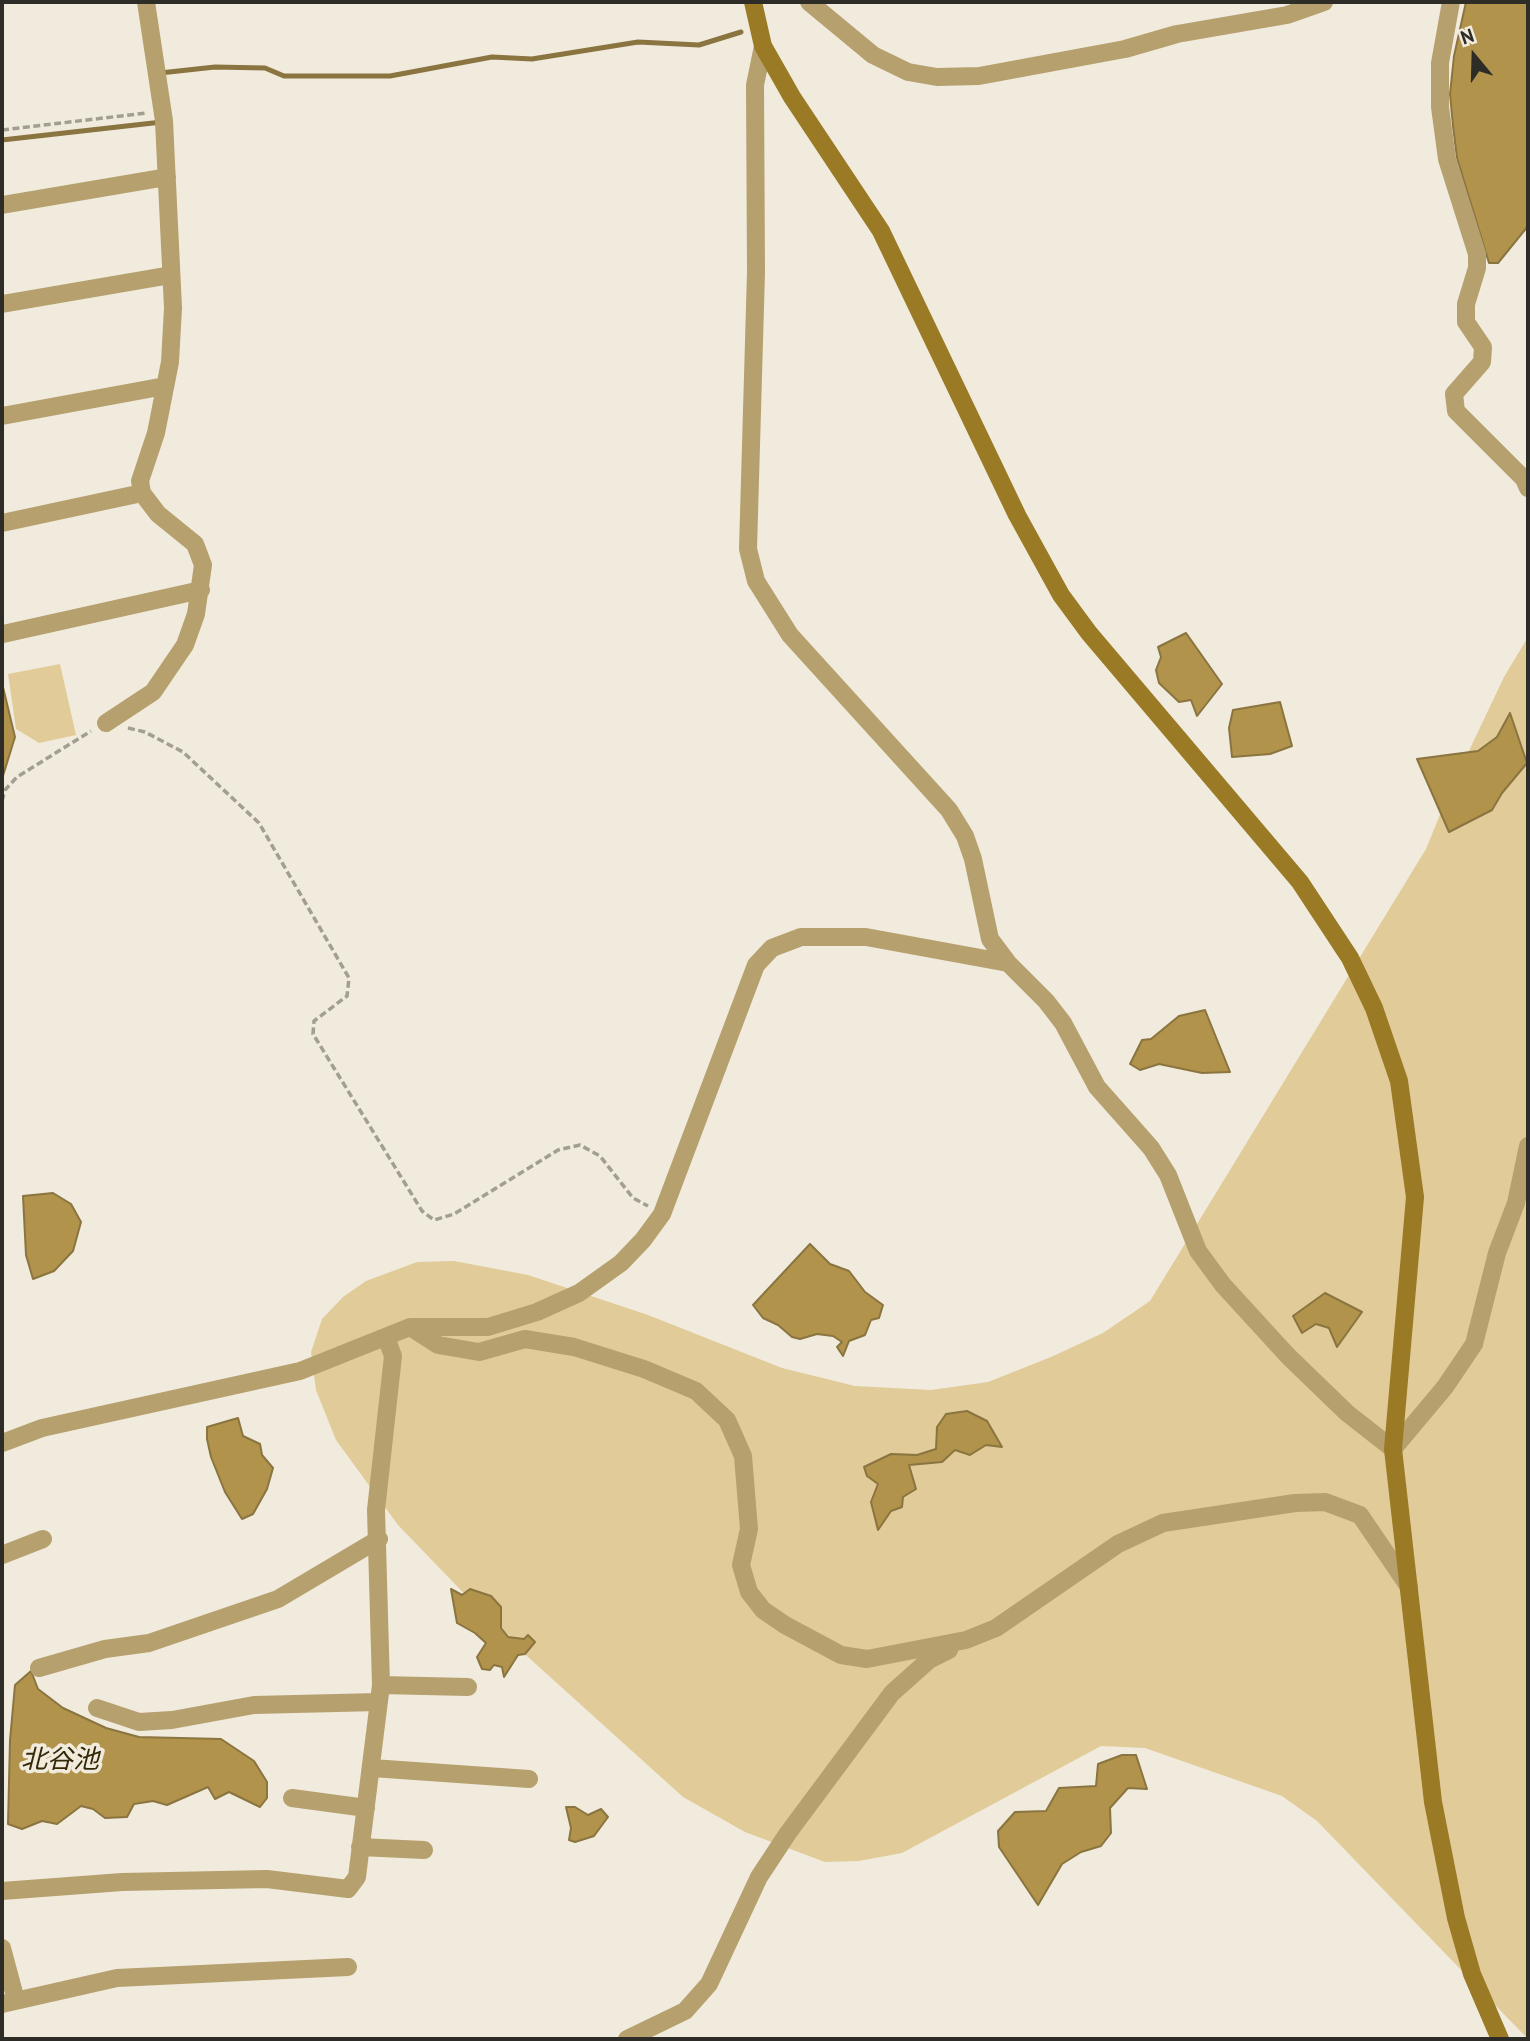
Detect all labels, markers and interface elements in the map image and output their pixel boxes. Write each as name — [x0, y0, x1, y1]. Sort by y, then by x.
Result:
north arrow — [1439, 21, 1509, 91]
text: N — [1457, 23, 1477, 50]
water label: 北谷池 — [21, 1745, 99, 1777]

